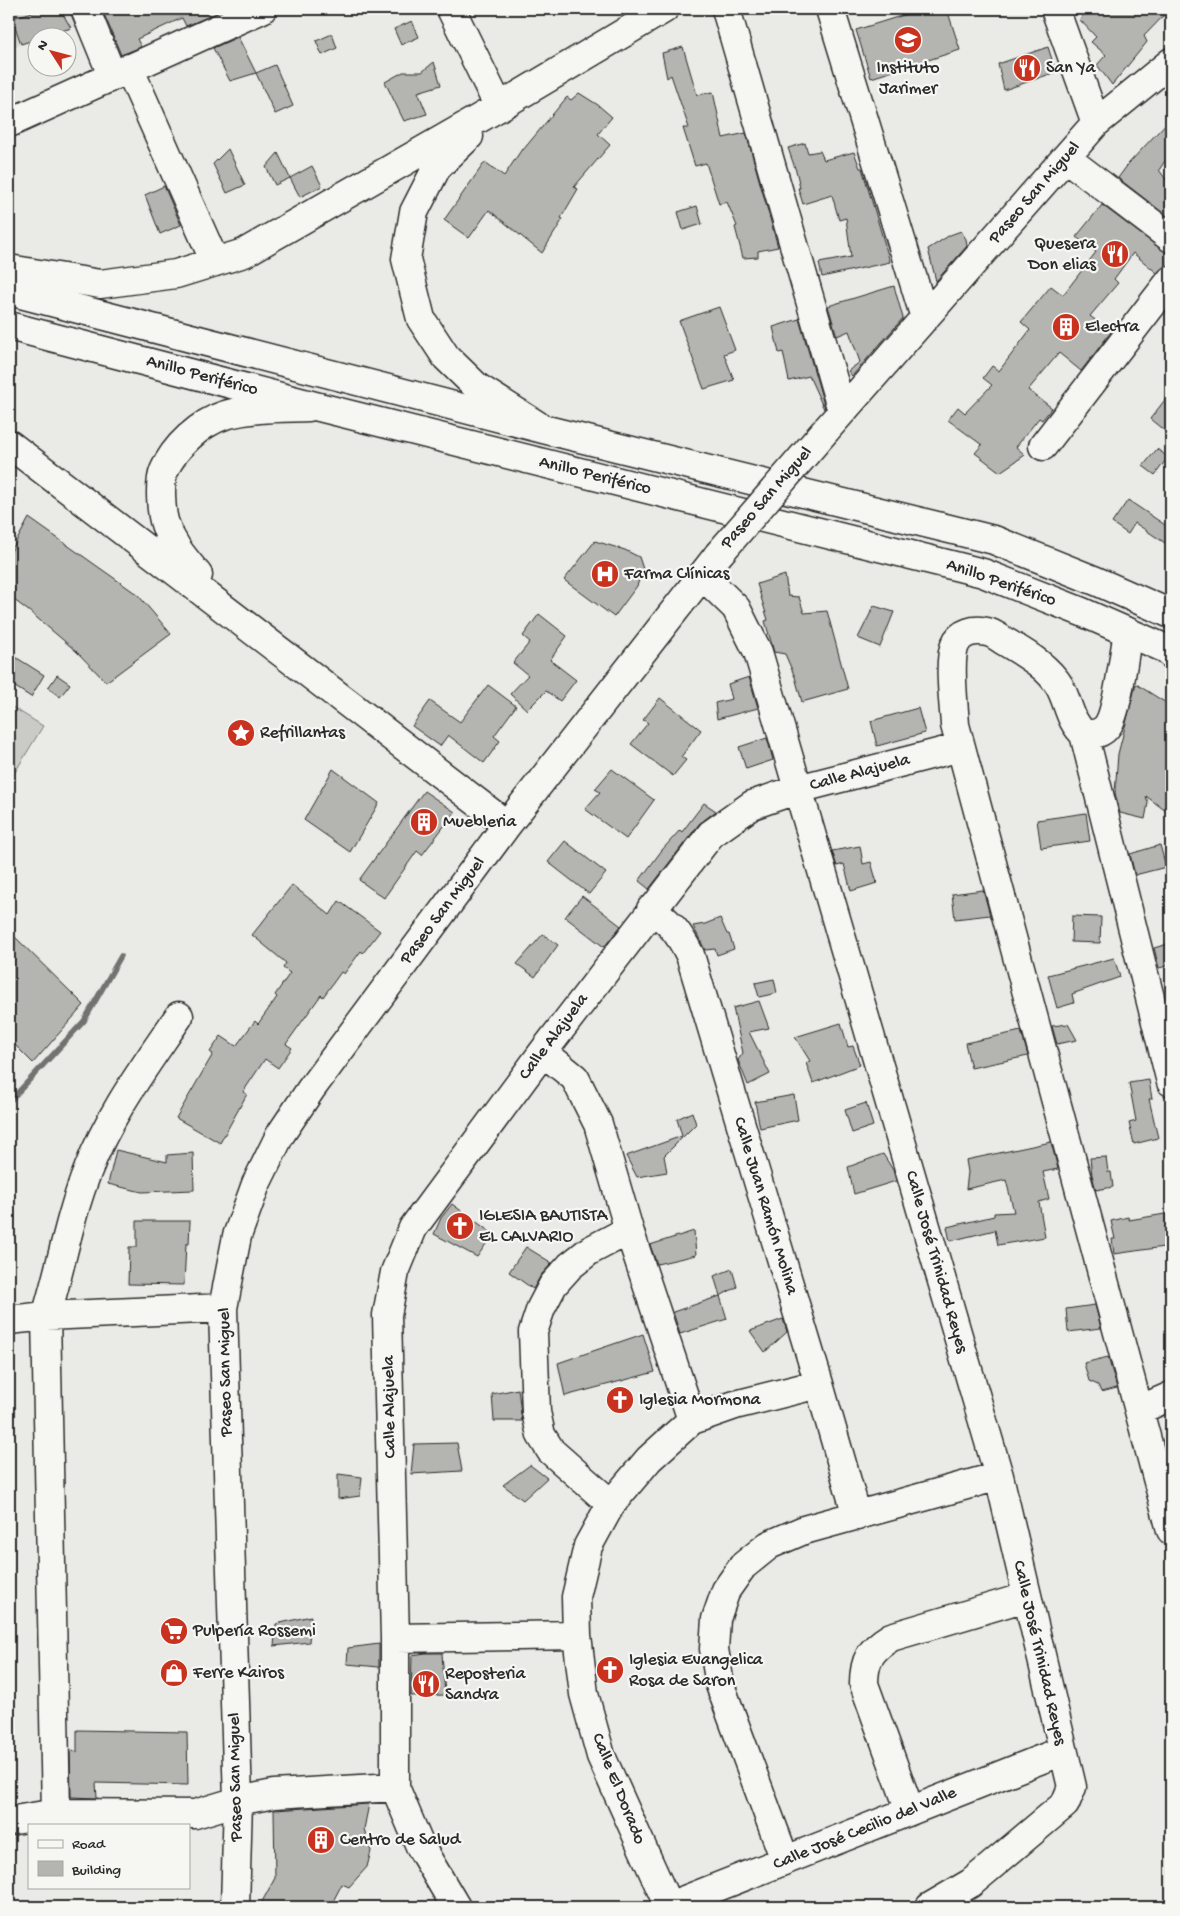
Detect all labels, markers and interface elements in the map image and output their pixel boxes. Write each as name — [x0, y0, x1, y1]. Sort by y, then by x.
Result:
school or university icon: Instituto Jarimer — [893, 25, 923, 55]
north arrow — [28, 28, 78, 78]
text: N — [34, 37, 53, 55]
restaurant icon: San Ya — [1012, 53, 1042, 83]
place label: Instituto Jarimer — [876, 58, 940, 100]
place label: San Ya — [1046, 58, 1097, 79]
street label: Paseo San Miguel — [984, 137, 1085, 249]
place label: Quesera Don elias — [1027, 234, 1097, 276]
restaurant icon: Quesera Don elias — [1100, 239, 1130, 269]
building icon: Electra — [1051, 312, 1081, 342]
place label: Electra — [1085, 317, 1140, 338]
street label: Anillo Periférico — [144, 351, 260, 401]
street label: Paseo San Miguel — [716, 442, 817, 554]
street label: Anillo Periférico — [537, 452, 653, 500]
street label: Anillo Periférico — [943, 554, 1059, 612]
hospital icon: Farma Clínicas — [590, 559, 620, 589]
place label: Farma Clínicas — [623, 564, 731, 585]
place icon: Refrillantas — [226, 718, 256, 748]
place label: Refrillantas — [260, 723, 346, 744]
street label: Calle Alajuela — [808, 749, 913, 796]
building icon: Muebleria — [409, 807, 439, 837]
place label: Muebleria — [443, 812, 517, 833]
street label: Paseo San Miguel — [395, 853, 490, 970]
street label: Calle Alajuela — [515, 989, 594, 1084]
street label: Calle Juan Ramón Molina — [728, 1115, 802, 1298]
street label: Calle José Trinidad Reyes — [900, 1168, 972, 1357]
place label: IGLESIA BAUTISTA EL CALVARIO — [479, 1206, 609, 1248]
church icon: IGLESIA BAUTISTA EL CALVARIO — [445, 1211, 475, 1241]
street label: Paseo San Miguel — [214, 1307, 238, 1438]
street label: Calle Alajuela — [379, 1354, 401, 1459]
church icon: Iglesia Mormona — [605, 1385, 635, 1415]
place label: Iglesia Mormona — [639, 1390, 761, 1411]
street label: Calle José Trinidad Reyes — [1008, 1559, 1071, 1749]
supermarket icon: Pulpería Rossemi — [159, 1616, 189, 1646]
place label: Pulpería Rossemi — [192, 1621, 316, 1642]
place label: Iglesia Evangelica Rosa de Saron — [629, 1650, 764, 1692]
church icon: Iglesia Evangelica Rosa de Saron — [595, 1655, 625, 1685]
shop icon: Ferre Kairos — [159, 1658, 189, 1688]
place label: Ferre Kairos — [192, 1663, 285, 1684]
place label: Reposteria Sandra — [445, 1664, 526, 1706]
restaurant icon: Reposteria Sandra — [411, 1669, 441, 1699]
street label: Paseo San Miguel — [224, 1712, 248, 1843]
street label: Calle El Dorado — [586, 1730, 650, 1848]
street label: Calle José Cecilio del Valle — [770, 1782, 961, 1875]
legend — [28, 1824, 190, 1888]
building icon: Centro de Salud — [306, 1825, 336, 1855]
place label: Centro de Salud — [340, 1830, 462, 1851]
text: Road — [72, 1836, 106, 1854]
text: Building — [71, 1862, 121, 1880]

